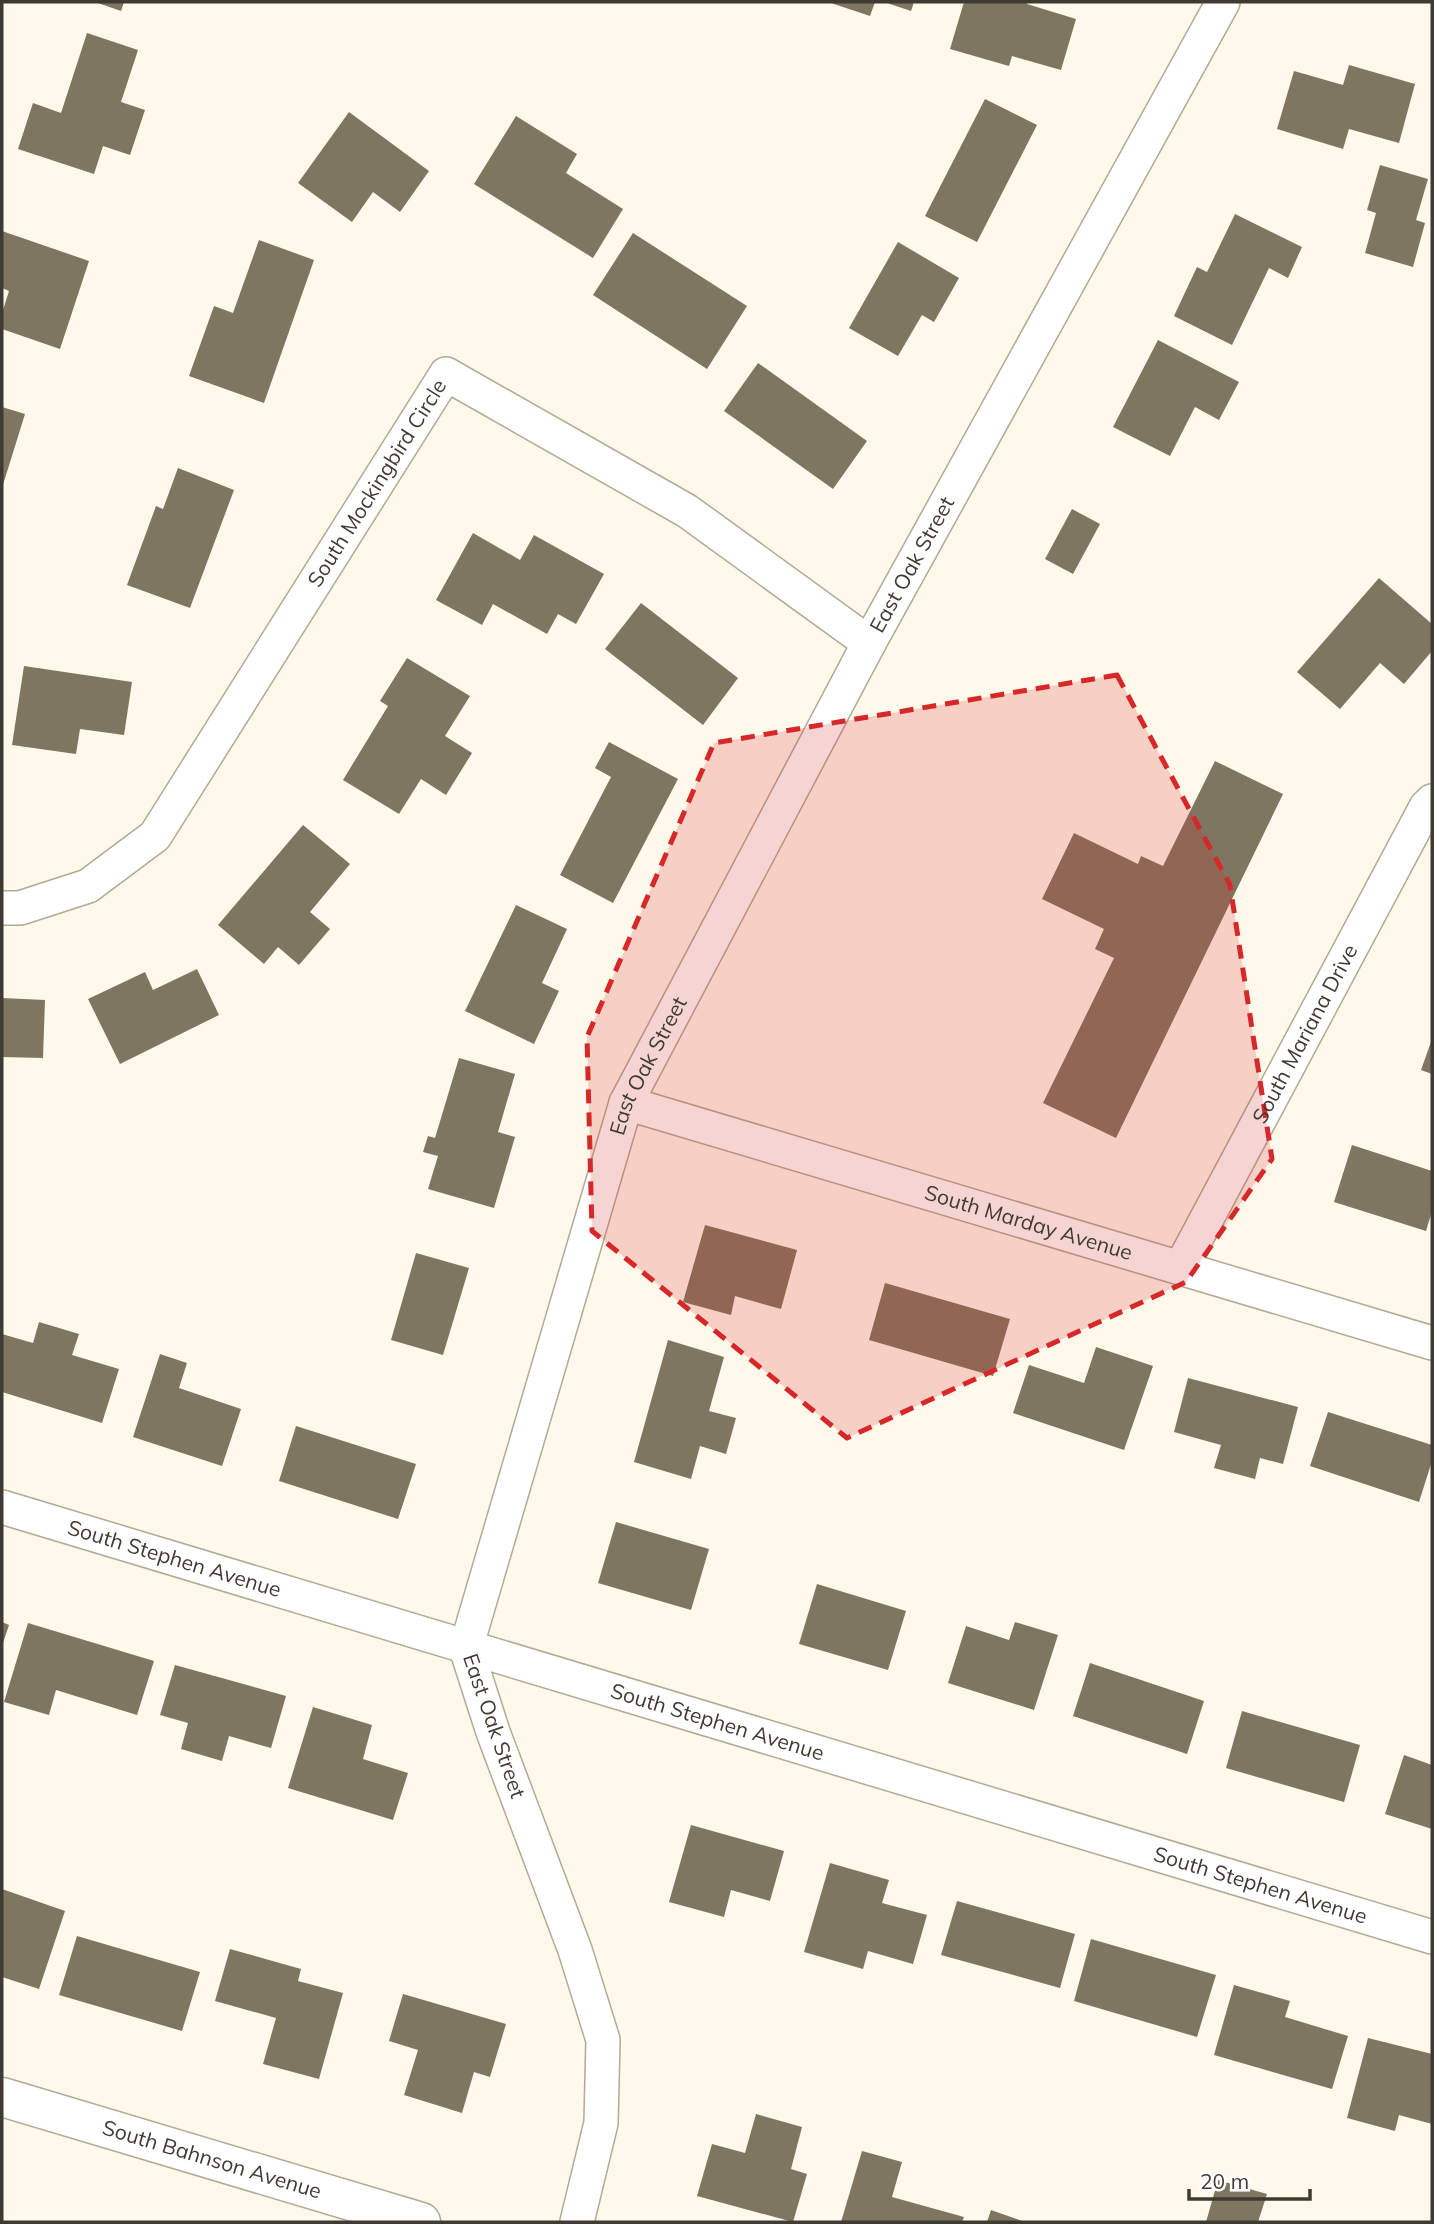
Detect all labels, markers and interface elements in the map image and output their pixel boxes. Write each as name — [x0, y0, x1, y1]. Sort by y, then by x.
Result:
street label: South Mockingbird Circle — [301, 374, 451, 591]
street label: East Oak Street — [863, 492, 959, 637]
street label: South Mariana Drive — [1246, 939, 1363, 1128]
street label: East Oak Street — [603, 992, 692, 1138]
street label: South Marday Avenue — [922, 1179, 1136, 1265]
street label: South Stephen Avenue — [65, 1514, 284, 1602]
street label: East Oak Street — [458, 1650, 532, 1801]
street label: South Stephen Avenue — [608, 1677, 827, 1765]
street label: South Stephen Avenue — [1151, 1840, 1370, 1929]
street label: South Bahnson Avenue — [100, 2114, 325, 2204]
scale bar — [1189, 2158, 1310, 2202]
text: 20 m — [1200, 2168, 1249, 2194]

